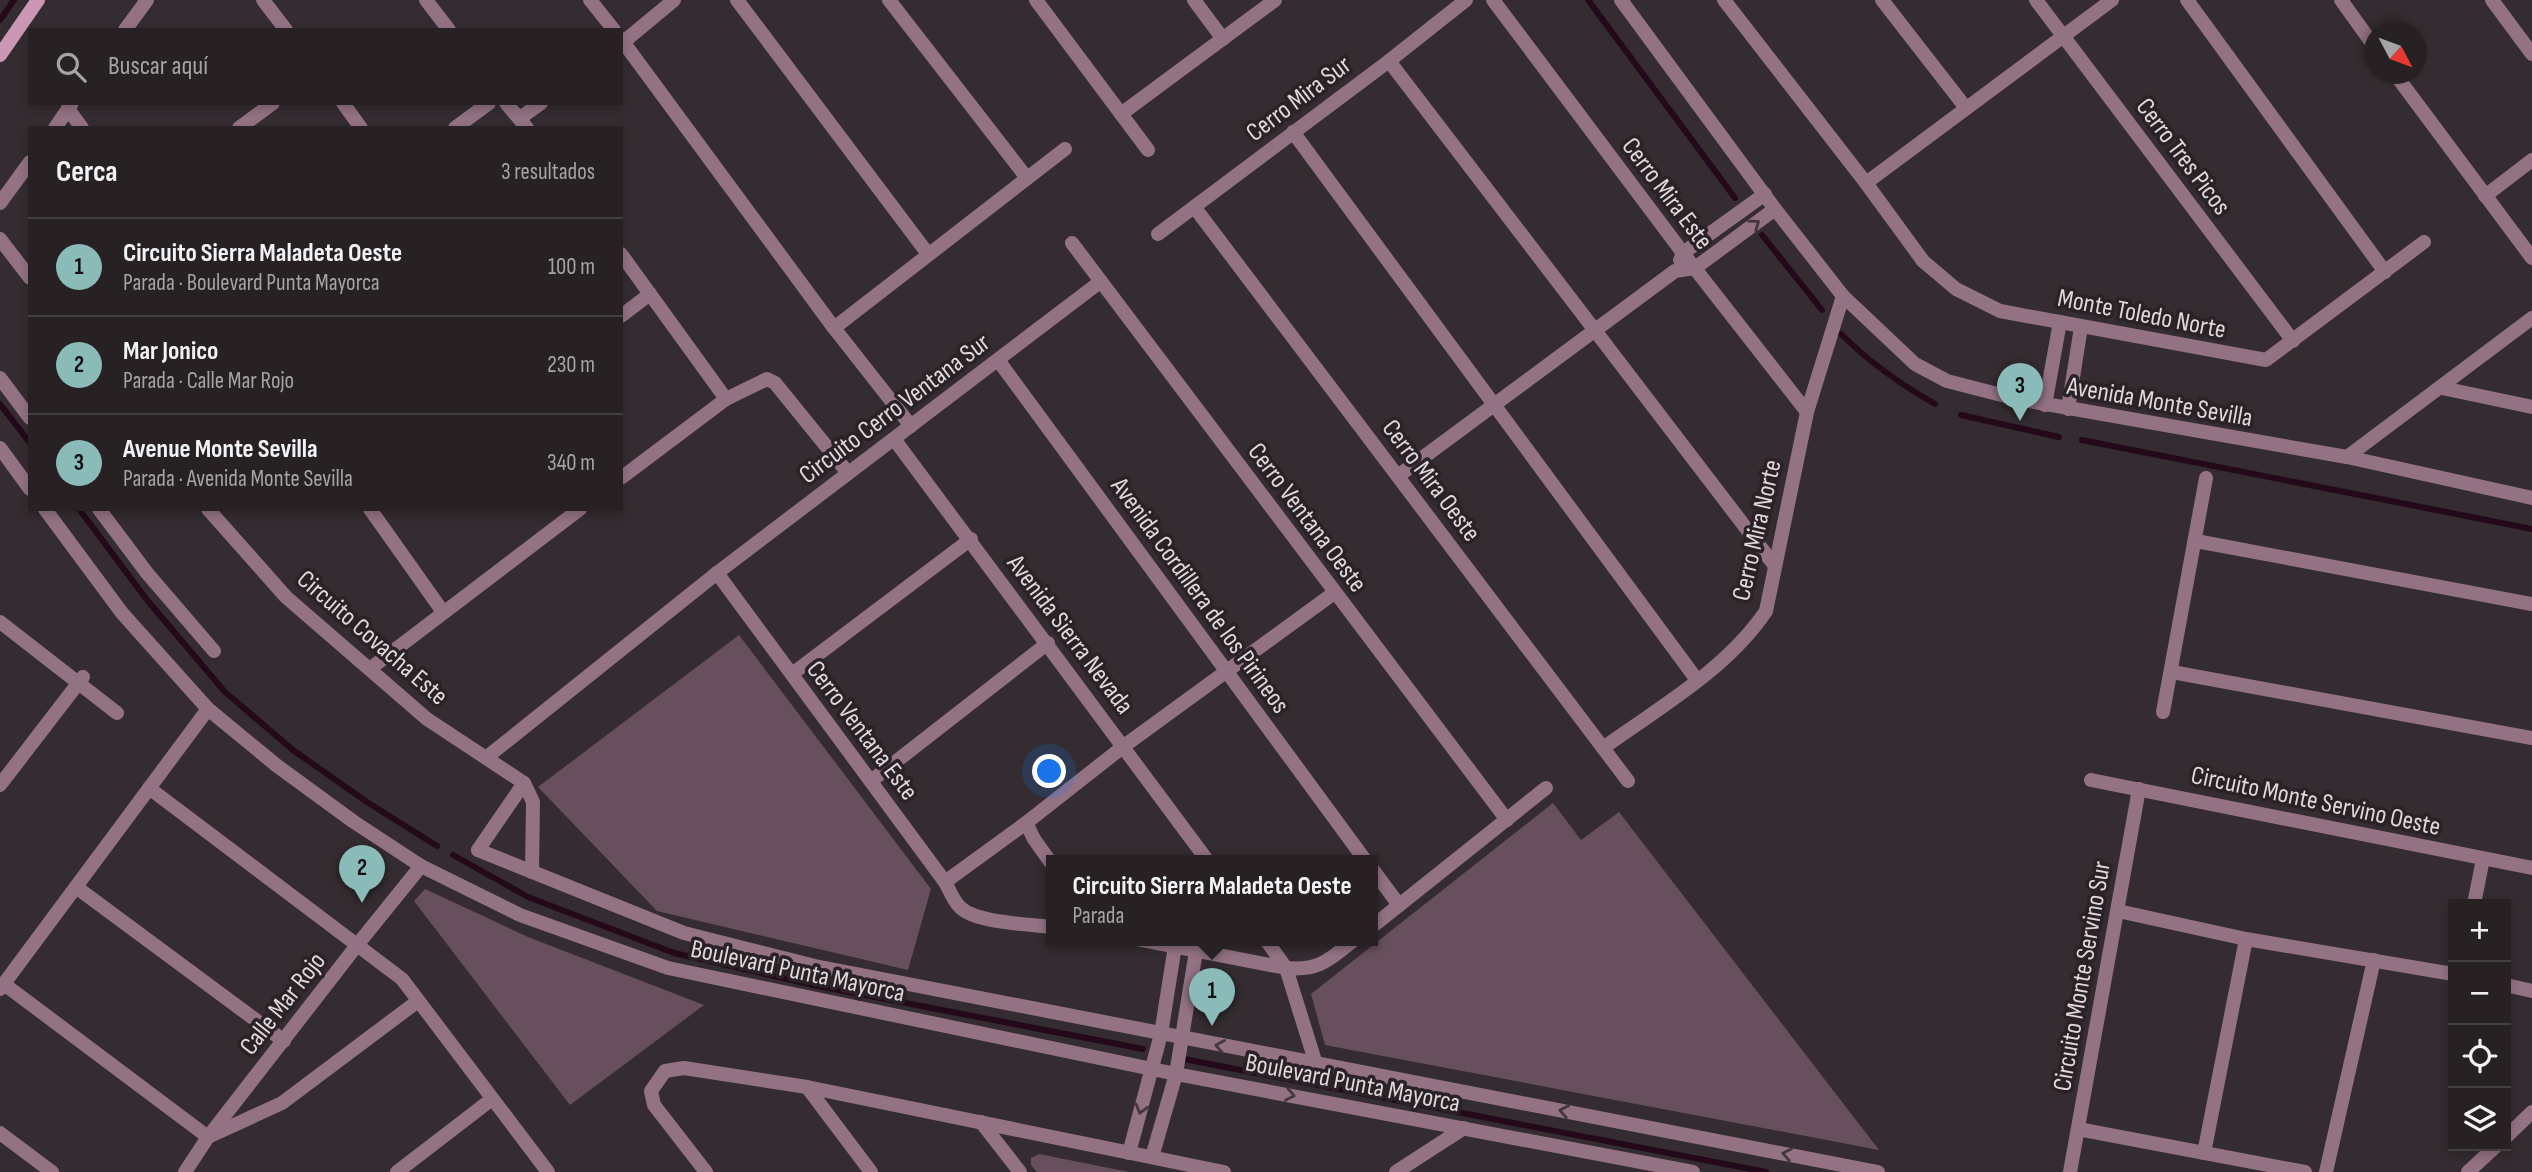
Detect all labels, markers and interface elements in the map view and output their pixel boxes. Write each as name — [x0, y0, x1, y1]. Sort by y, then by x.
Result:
north arrow — [2364, 21, 2427, 84]
search box — [28, 28, 623, 105]
icon: search — [52, 48, 90, 86]
street label: Cerro Mira Sur — [1240, 49, 1358, 149]
text: Buscar aquí — [108, 51, 208, 82]
street label: Cerro Tres Picos — [2129, 92, 2237, 221]
street label: Cerro Mira Este — [1615, 132, 1719, 256]
text: Cerca — [56, 154, 118, 190]
text: 3 resultados — [501, 158, 595, 186]
one-way arrow — [1747, 220, 1760, 232]
text: Circuito Sierra Maladeta Oeste — [123, 238, 402, 269]
text: 1 — [74, 253, 84, 281]
text: 100 m — [548, 253, 595, 281]
text: Parada · Boulevard Punta Mayorca — [123, 269, 380, 297]
street label: Monte Toledo Norte — [2055, 283, 2228, 346]
street label: Circuito Cerro Ventana Sur — [793, 327, 997, 491]
text: Mar Jonico — [123, 336, 218, 367]
text: 2 — [74, 351, 84, 379]
text: 230 m — [547, 351, 595, 379]
pin: 3 — [1997, 363, 2043, 421]
text: Parada · Calle Mar Rojo — [123, 367, 294, 395]
street label: Avenida Monte Sevilla — [2064, 371, 2255, 434]
street label: Cerro Mira Oeste — [1375, 414, 1487, 548]
text: Avenue Monte Sevilla — [123, 434, 318, 465]
street label: Cerro Ventana Oeste — [1241, 437, 1373, 599]
text: 3 — [74, 449, 84, 477]
text: 340 m — [547, 449, 595, 477]
street label: Cerro Mira Norte — [1726, 457, 1789, 604]
text: Parada · Avenida Monte Sevilla — [123, 465, 353, 493]
street label: Avenida Cordillera de los Pirineos — [1103, 471, 1296, 720]
street label: Avenida Sierra Nevada — [999, 548, 1140, 721]
street label: Circuito Covacha Este — [290, 564, 454, 712]
street label: Cerro Ventana Este — [799, 655, 924, 807]
your location — [1032, 754, 1066, 788]
street label: Circuito Monte Servino Oeste — [2188, 760, 2443, 843]
pin: 2 — [339, 845, 385, 903]
popup — [1046, 855, 1378, 946]
street label: Circuito Monte Servino Sur — [2047, 858, 2118, 1094]
text: Circuito Sierra Maladeta Oeste — [1072, 871, 1352, 902]
map controls — [2448, 899, 2511, 1151]
button: + — [2448, 899, 2511, 962]
text: Parada — [1072, 902, 1124, 930]
street label: Boulevard Punta Mayorca — [688, 934, 908, 1009]
street label: Calle Mar Rojo — [234, 947, 333, 1061]
button: − — [2448, 962, 2511, 1025]
pin: 1 — [1189, 968, 1235, 1026]
button: locate — [2448, 1025, 2511, 1088]
one-way arrow — [1214, 1039, 1226, 1054]
street label: Boulevard Punta Mayorca — [1243, 1047, 1463, 1119]
one-way arrow — [1285, 1087, 1296, 1102]
button: layers — [2448, 1088, 2511, 1151]
one-way arrow — [1134, 1102, 1149, 1114]
one-way arrow — [1558, 1105, 1570, 1120]
one-way arrow — [1781, 1148, 1793, 1163]

